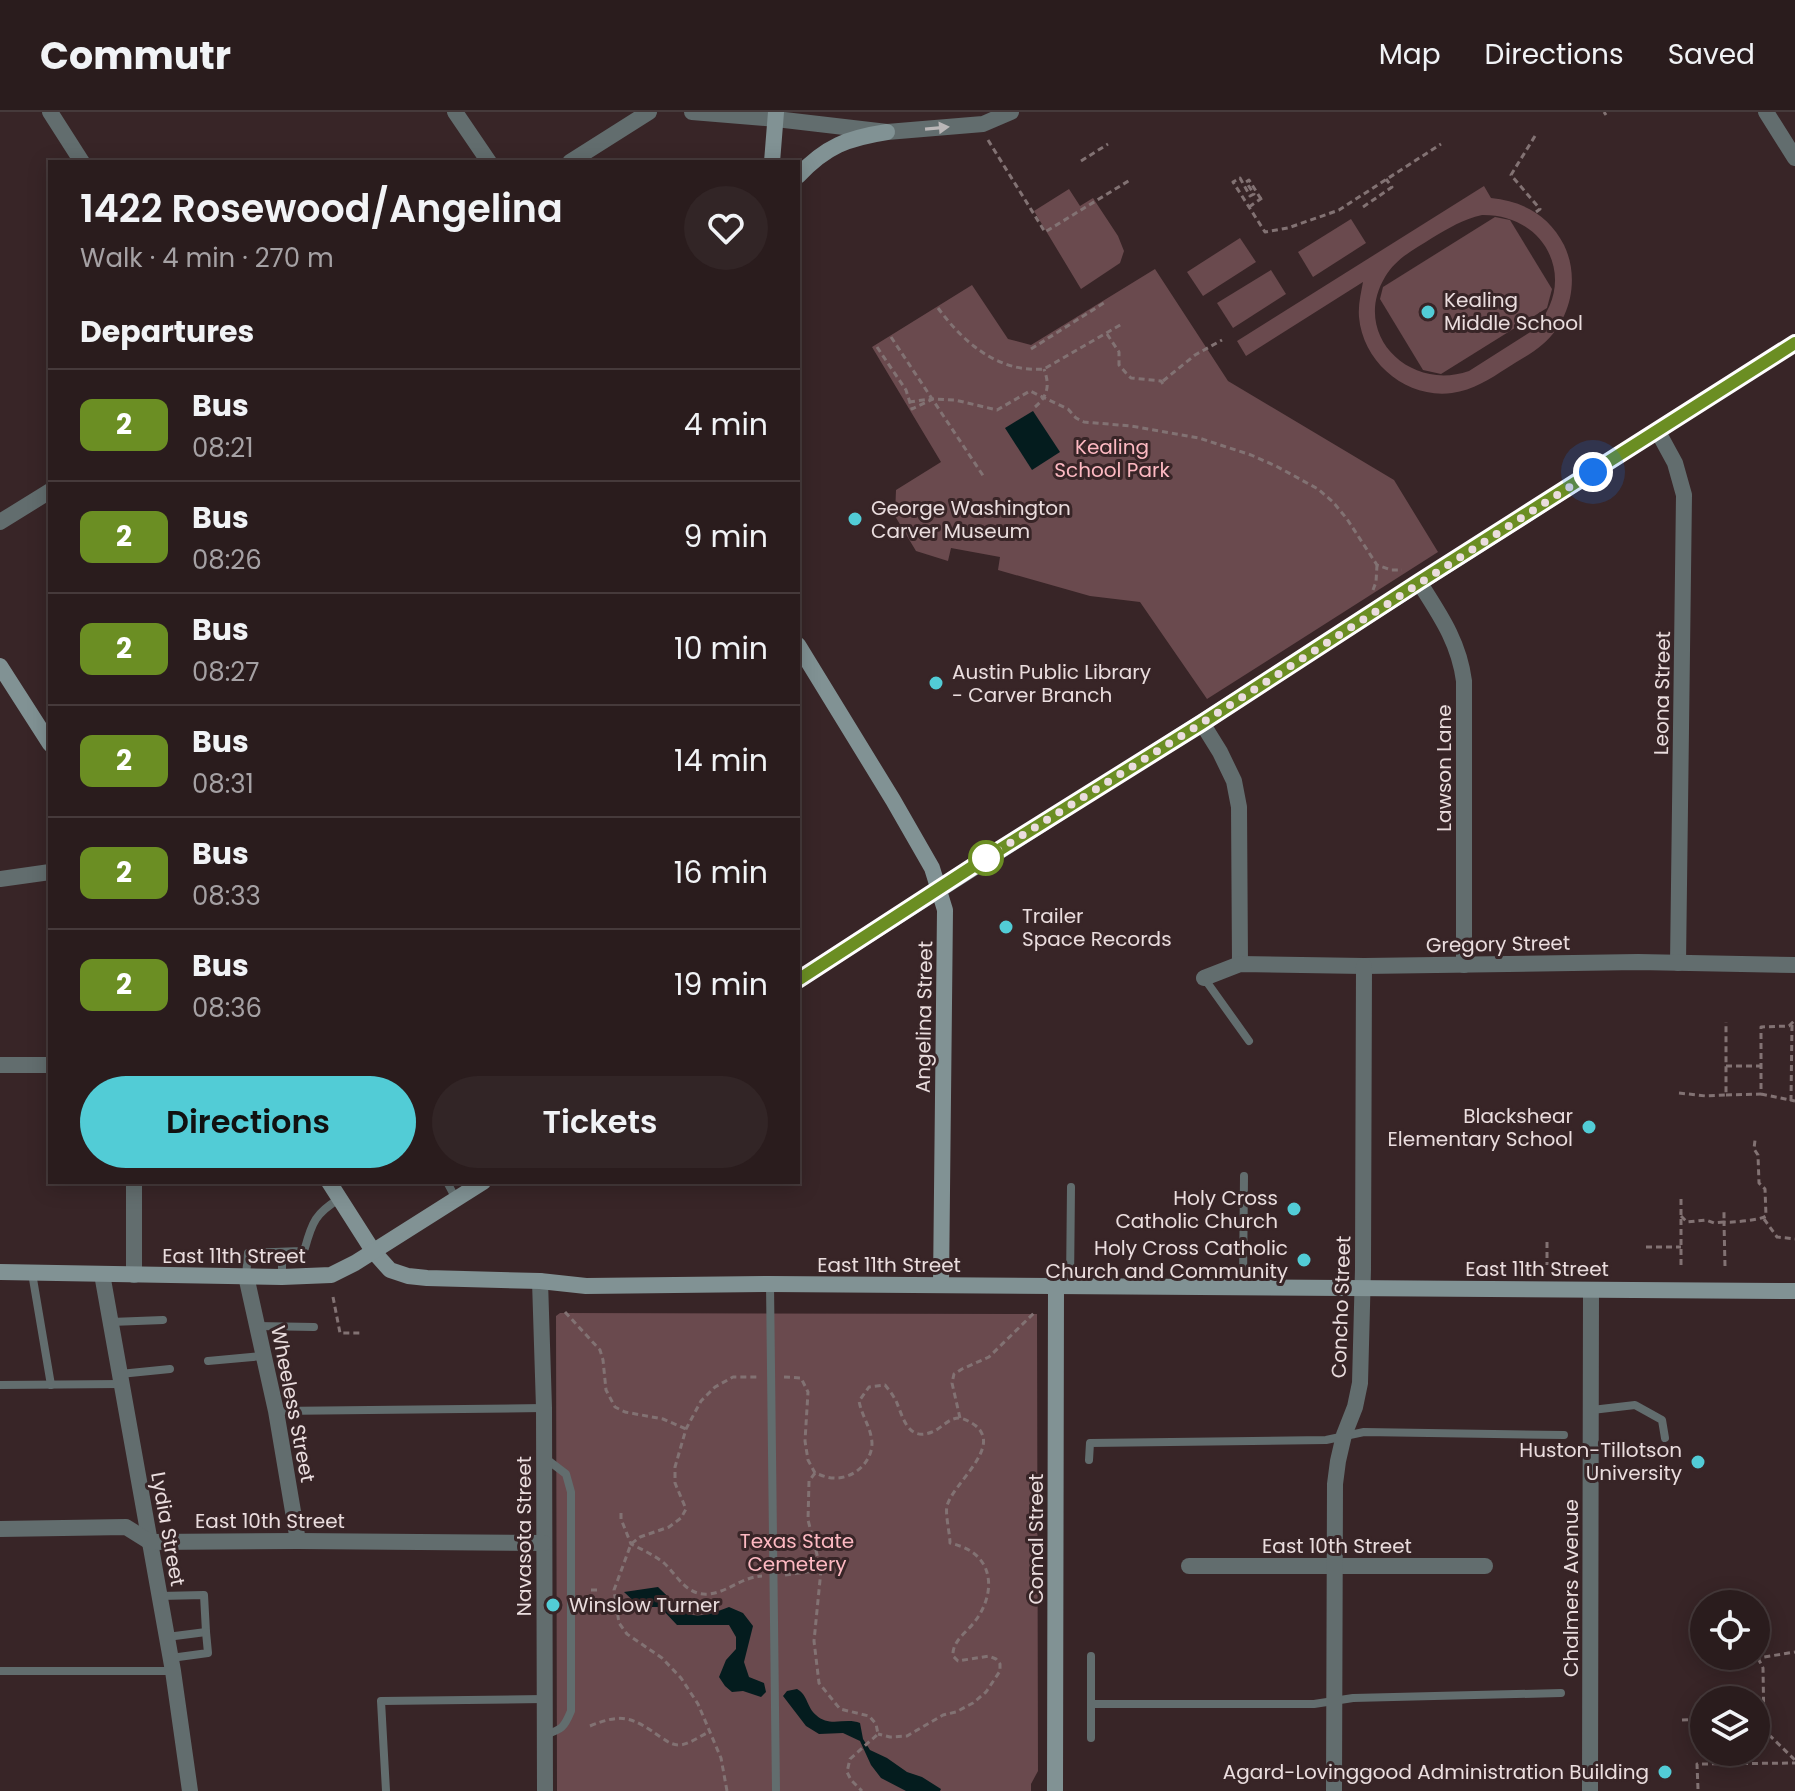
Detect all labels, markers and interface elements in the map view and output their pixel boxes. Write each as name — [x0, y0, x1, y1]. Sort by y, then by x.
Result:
text: Commutr — [40, 29, 231, 82]
text: Map — [1379, 35, 1441, 74]
text: Directions — [1485, 35, 1624, 74]
text: Saved — [1668, 35, 1755, 74]
one-way arrow — [925, 121, 950, 134]
text: 1422 Rosewood/Angelina — [80, 182, 563, 235]
button: heart — [684, 186, 768, 270]
text: Walk · 4 min · 270 m — [80, 240, 334, 276]
place label: Kealing Middle School — [1444, 286, 1583, 337]
marker: Kealing Middle School — [1419, 303, 1437, 321]
text: Departures — [80, 310, 254, 353]
text: Bus — [192, 384, 249, 427]
text: 4 min — [684, 403, 768, 446]
text: 2 — [116, 405, 132, 444]
text: 08:21 — [192, 430, 254, 466]
park label: Kealing School Park — [1054, 433, 1170, 484]
your location — [1573, 452, 1613, 492]
place label: George Washington Carver Museum — [871, 494, 1071, 545]
text: Bus — [192, 496, 249, 539]
marker: George Washington Carver Museum — [846, 510, 864, 528]
text: 9 min — [684, 515, 768, 558]
text: 2 — [116, 517, 132, 556]
text: 08:26 — [192, 542, 262, 578]
text: Bus — [192, 608, 249, 651]
text: 10 min — [674, 627, 768, 670]
text: 2 — [116, 629, 132, 668]
street label: Leona Street — [1647, 631, 1677, 755]
text: 08:27 — [192, 654, 259, 690]
place label: Austin Public Library - Carver Branch — [952, 658, 1151, 709]
marker: Austin Public Library - Carver Branch — [927, 674, 945, 692]
street label: Lawson Lane — [1430, 704, 1458, 832]
text: Bus — [192, 720, 249, 763]
text: 14 min — [674, 739, 768, 782]
text: 2 — [116, 741, 132, 780]
text: 08:31 — [192, 766, 254, 802]
text: Bus — [192, 832, 249, 875]
unlabelled marker — [969, 841, 1003, 875]
text: 16 min — [674, 851, 768, 894]
text: 2 — [116, 853, 132, 892]
text: 08:33 — [192, 878, 261, 914]
place label: Trailer Space Records — [1022, 902, 1172, 953]
marker: Trailer Space Records — [997, 918, 1015, 936]
street label: Gregory Street — [1426, 929, 1570, 959]
street label: Angelina Street — [909, 941, 939, 1093]
text: Bus — [192, 944, 249, 987]
text: 19 min — [674, 963, 768, 1006]
text: 2 — [116, 965, 132, 1004]
text: 08:36 — [192, 990, 262, 1026]
button: Directions — [80, 1076, 416, 1168]
button: Tickets — [432, 1076, 768, 1168]
place label: Blackshear Elementary School — [1388, 1102, 1573, 1153]
marker: Blackshear Elementary School — [1580, 1118, 1598, 1136]
place label: Holy Cross Catholic Church — [1115, 1184, 1278, 1235]
marker: Holy Cross Catholic Church — [1285, 1200, 1303, 1218]
place label: Holy Cross Catholic Church and Community — [1046, 1234, 1288, 1285]
street label: Concho Street — [1325, 1235, 1357, 1379]
street label: East 11th Street — [162, 1242, 306, 1270]
street label: East 11th Street — [817, 1251, 961, 1279]
marker: Holy Cross Catholic Church and Community — [1295, 1251, 1313, 1269]
street label: East 11th Street — [1465, 1255, 1609, 1283]
street label: Wheeless Street — [264, 1323, 322, 1485]
place label: Huston-Tillotson University — [1519, 1436, 1682, 1487]
marker: Huston-Tillotson University — [1689, 1453, 1707, 1471]
street label: Navasota Street — [510, 1456, 538, 1616]
street label: Lydia Street — [144, 1470, 192, 1588]
street label: Comal Street — [1022, 1473, 1050, 1605]
street label: Chalmers Avenue — [1557, 1499, 1585, 1677]
street label: East 10th Street — [195, 1507, 345, 1535]
park label: Texas State Cemetery — [740, 1527, 854, 1578]
street label: East 10th Street — [1262, 1532, 1412, 1560]
map controls — [1690, 1590, 1770, 1766]
button: locate — [1690, 1590, 1770, 1670]
place label: Winslow Turner — [569, 1591, 720, 1619]
marker: Winslow Turner — [544, 1596, 562, 1614]
button: layers — [1690, 1686, 1770, 1766]
place label: Agard-Lovinggood Administration Building — [1223, 1758, 1649, 1786]
marker: Agard-Lovinggood Administration Building — [1656, 1763, 1674, 1781]

